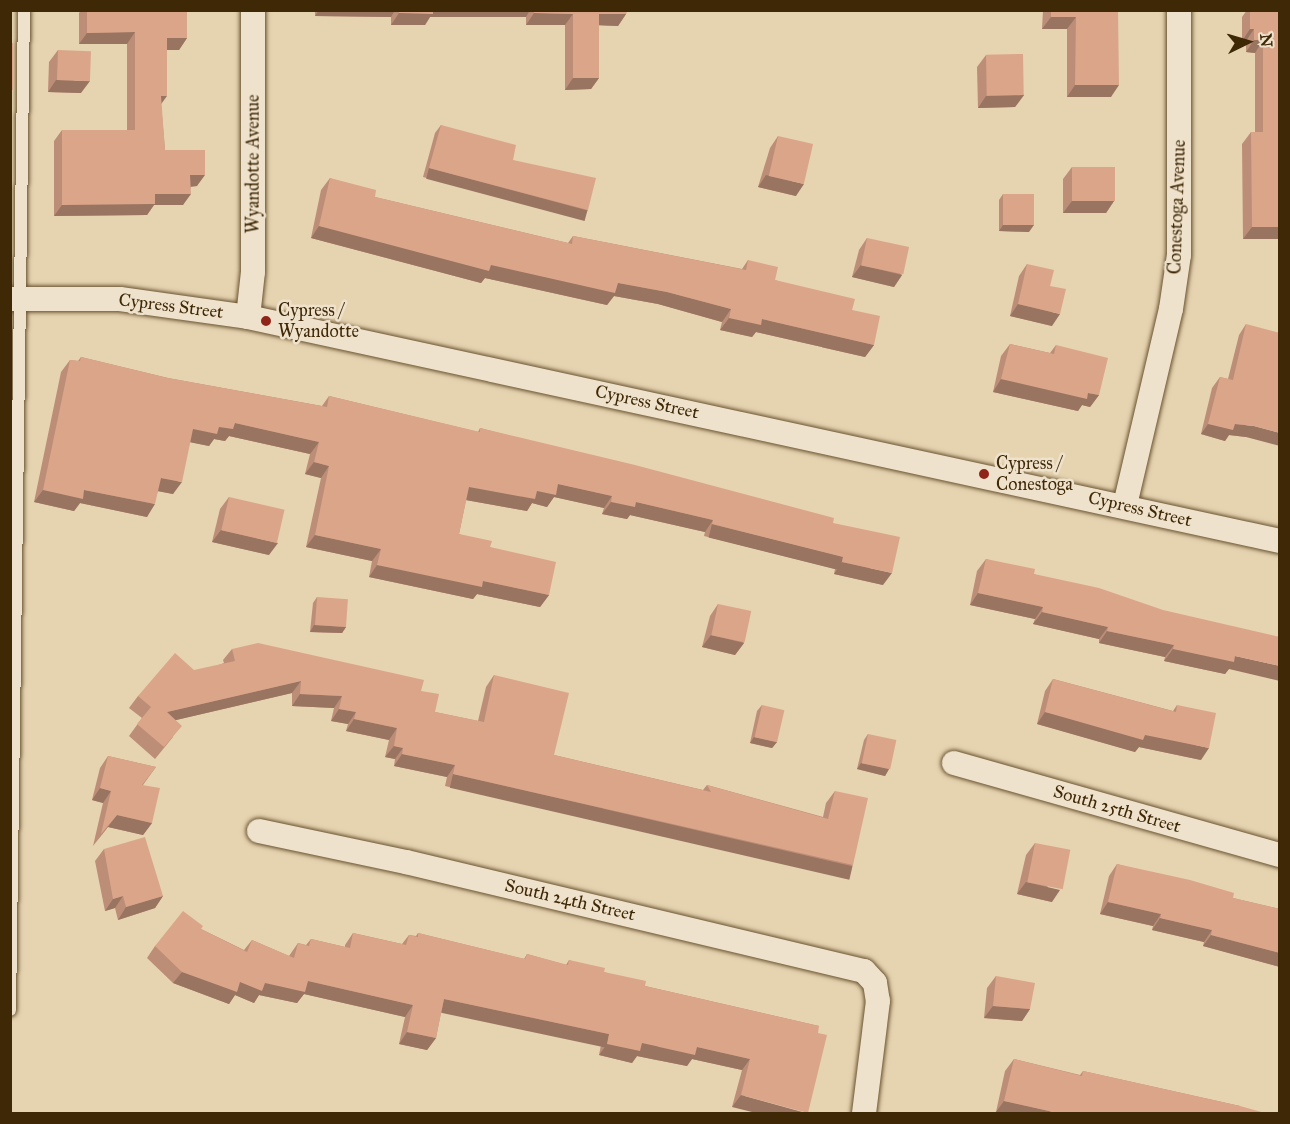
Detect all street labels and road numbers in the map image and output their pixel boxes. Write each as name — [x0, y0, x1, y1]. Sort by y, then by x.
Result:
street label: Wyandotte Avenue — [242, 95, 264, 233]
street label: Conestoga Avenue — [1164, 139, 1190, 275]
street label: Cypress Street — [117, 289, 225, 323]
street label: Cypress Street — [593, 380, 701, 424]
street label: Cypress Street — [1086, 487, 1194, 531]
street label: South 25th Street — [1051, 780, 1183, 838]
street label: South 24th Street — [503, 874, 637, 926]

